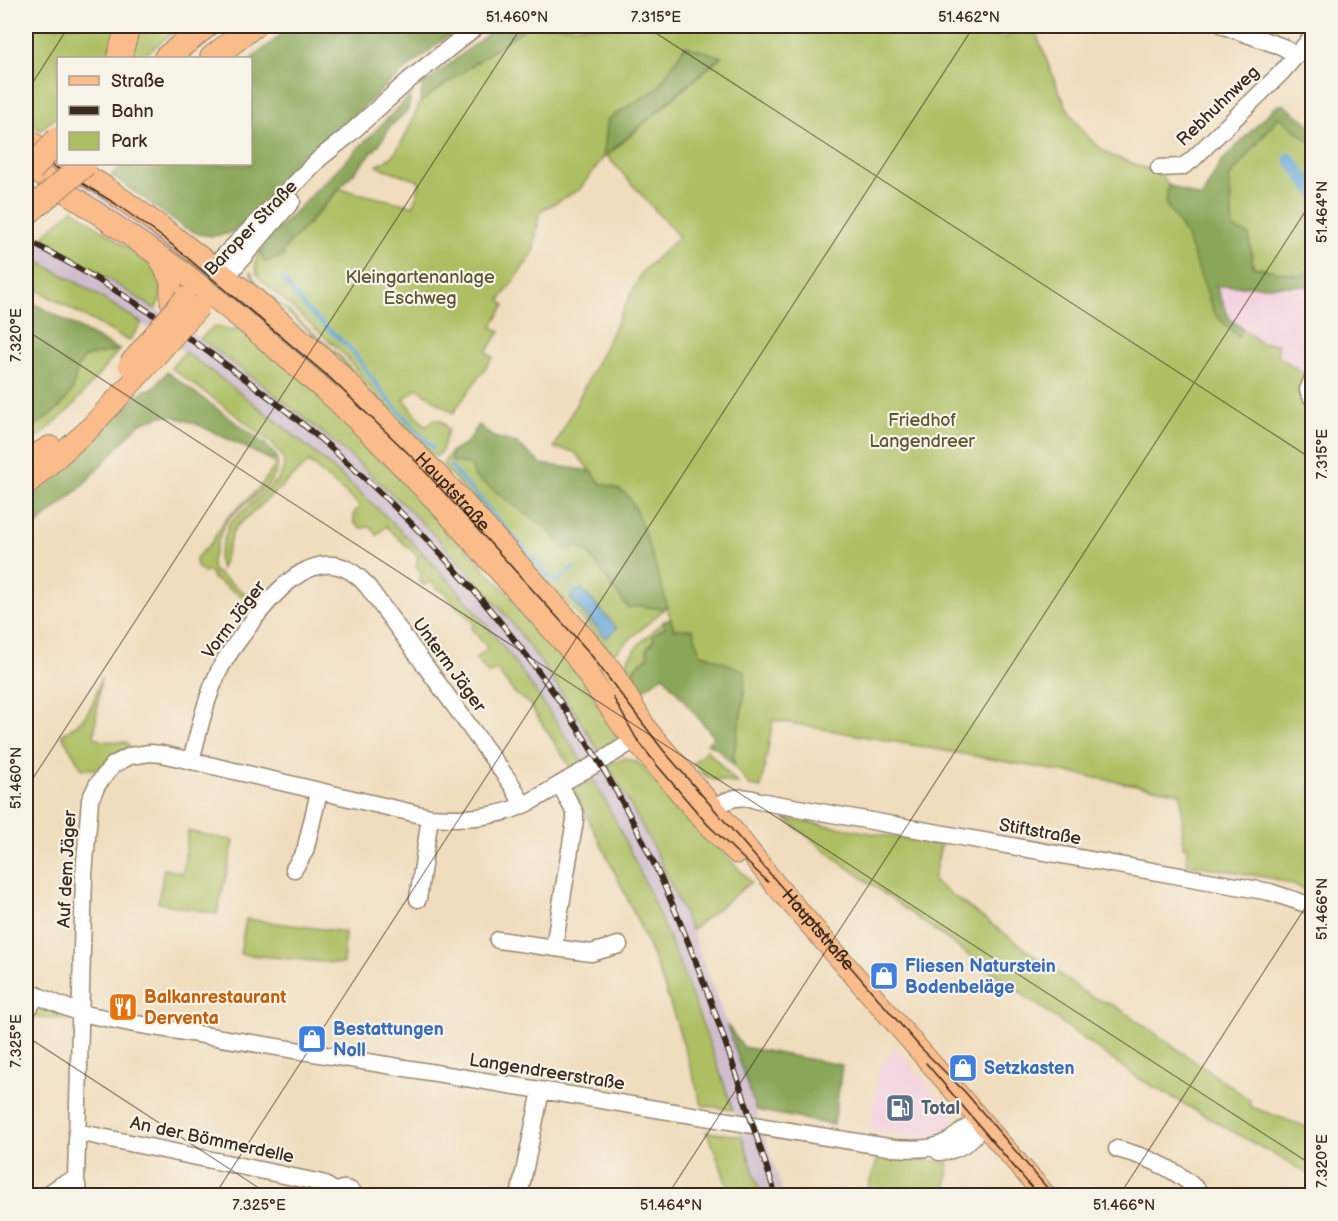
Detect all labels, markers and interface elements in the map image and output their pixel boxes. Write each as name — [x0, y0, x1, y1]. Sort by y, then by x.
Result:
text: 51.460°N — [486, 8, 548, 27]
text: 7.315°E — [631, 8, 681, 27]
text: 51.462°N — [938, 8, 1000, 27]
legend — [57, 57, 252, 165]
street label: Rebhuhnweg — [1172, 61, 1264, 151]
text: Straße — [111, 71, 165, 92]
text: Bahn — [111, 101, 154, 122]
text: Park — [111, 131, 147, 152]
street label: Baroper Straße — [200, 176, 302, 280]
text: 51.464°N — [1313, 181, 1332, 243]
park label: Kleingartenanlage Eschweg — [345, 267, 495, 309]
text: 7.320°E — [7, 308, 26, 362]
park label: Friedhof Langendreer — [869, 410, 975, 452]
text: 7.315°E — [1313, 429, 1332, 479]
street label: Hauptstraße — [411, 448, 495, 536]
street label: Vorm Jäger — [198, 577, 270, 663]
street label: Unterm Jäger — [408, 614, 490, 717]
text: 51.460°N — [7, 747, 26, 809]
street label: Auf dem Jäger — [53, 809, 81, 928]
street label: Stiftstraße — [997, 814, 1083, 850]
text: 51.466°N — [1313, 878, 1332, 940]
street label: Hauptstraße — [778, 885, 859, 975]
place label: Fliesen Naturstein Bodenbeläge — [905, 956, 1056, 998]
shop icon: Fliesen Naturstein Bodenbeläge — [868, 960, 900, 992]
place label: Balkanrestaurant Derventa — [144, 987, 286, 1029]
restaurant icon: Balkanrestaurant Derventa — [107, 991, 139, 1023]
text: 7.325°E — [7, 1014, 26, 1068]
place label: Bestattungen Noll — [333, 1019, 444, 1061]
shop icon: Bestattungen Noll — [296, 1023, 328, 1055]
street label: Langendreerstraße — [468, 1049, 627, 1095]
shop icon: Setzkasten — [947, 1052, 979, 1084]
place label: Setzkasten — [984, 1058, 1075, 1079]
fuel station icon: Total — [884, 1092, 916, 1124]
place label: Total — [921, 1098, 960, 1119]
street label: An der Bömmerdelle — [128, 1112, 296, 1168]
text: 7.320°E — [1313, 1134, 1332, 1188]
text: 7.325°E — [232, 1196, 286, 1215]
text: 51.464°N — [640, 1196, 702, 1215]
text: 51.466°N — [1093, 1196, 1155, 1215]

